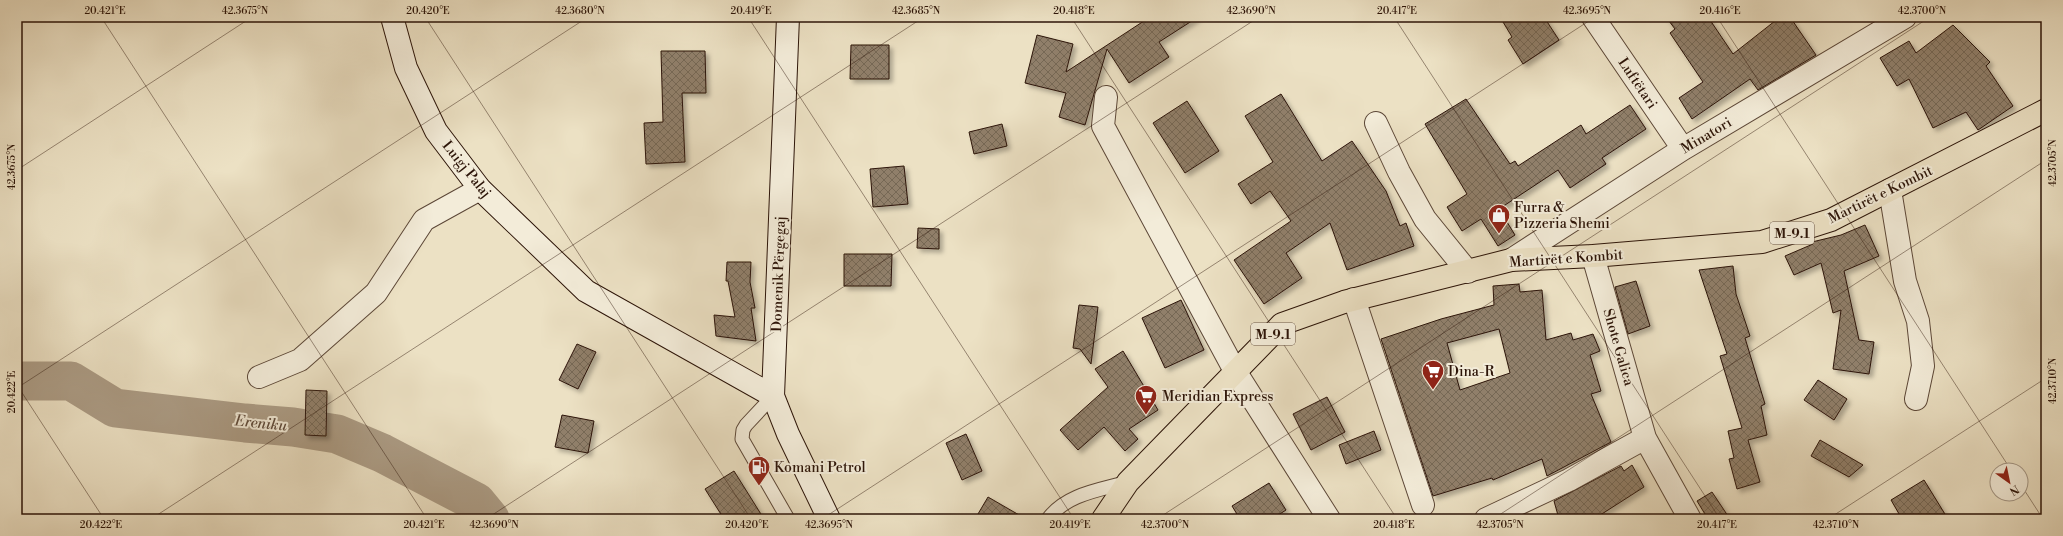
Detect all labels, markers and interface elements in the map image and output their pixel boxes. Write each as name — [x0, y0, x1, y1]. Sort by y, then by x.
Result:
text: 20.421°E — [84, 5, 126, 17]
text: 42.3675°N — [222, 5, 269, 17]
text: 20.420°E — [406, 5, 450, 17]
text: 42.3680°N — [555, 5, 605, 17]
text: 20.419°E — [730, 5, 772, 17]
text: 42.3685°N — [892, 5, 941, 17]
text: 20.418°E — [1053, 5, 1095, 17]
text: 42.3690°N — [1226, 5, 1276, 17]
text: 20.417°E — [1377, 5, 1417, 17]
text: 42.3695°N — [1563, 5, 1612, 17]
text: 20.416°E — [1699, 5, 1741, 17]
text: 42.3700°N — [1898, 5, 1947, 17]
street label: Luftëtari — [1614, 55, 1661, 113]
street label: Minatori — [1678, 114, 1735, 158]
street label: Luigj Palaj — [438, 137, 495, 202]
text: 42.3705°N — [2047, 139, 2059, 187]
text: 42.3675°N — [6, 143, 18, 190]
street label: Martirët e Kombit — [1825, 162, 1936, 228]
place label: Furra & Pizzeria Shemi — [1514, 199, 1610, 233]
shop icon: Furra & Pizzeria Shemi — [1486, 202, 1512, 235]
street label: Domenik Përgegaj — [768, 216, 790, 332]
road number: M-9.1 — [1770, 222, 1814, 244]
street label: Martirët e Kombit — [1509, 246, 1624, 272]
street label: Shote Galica — [1598, 307, 1638, 389]
road number: M-9.1 — [1251, 323, 1295, 345]
text: 42.3710°N — [2047, 357, 2059, 404]
supermarket icon: Dina-R — [1420, 358, 1446, 391]
place label: Dina-R — [1448, 363, 1494, 381]
text: 20.422°E — [6, 371, 18, 413]
supermarket icon: Meridian Express — [1133, 383, 1159, 416]
place label: Meridian Express — [1162, 388, 1273, 406]
water label: Ereniku — [233, 411, 288, 436]
fuel station icon: Komani Petrol — [746, 454, 772, 487]
place label: Komani Petrol — [774, 459, 866, 477]
north arrow — [1989, 462, 2029, 502]
text: N — [2006, 481, 2021, 498]
text: 20.422°E — [80, 519, 122, 531]
text: 20.421°E — [403, 519, 445, 531]
text: 42.3690°N — [469, 519, 519, 531]
text: 20.420°E — [725, 519, 769, 531]
text: 42.3695°N — [805, 519, 854, 531]
text: 20.419°E — [1049, 519, 1091, 531]
text: 42.3700°N — [1141, 519, 1190, 531]
text: 20.418°E — [1373, 519, 1415, 531]
text: 42.3705°N — [1476, 519, 1524, 531]
text: 20.417°E — [1697, 519, 1737, 531]
text: 42.3710°N — [1813, 519, 1860, 531]

